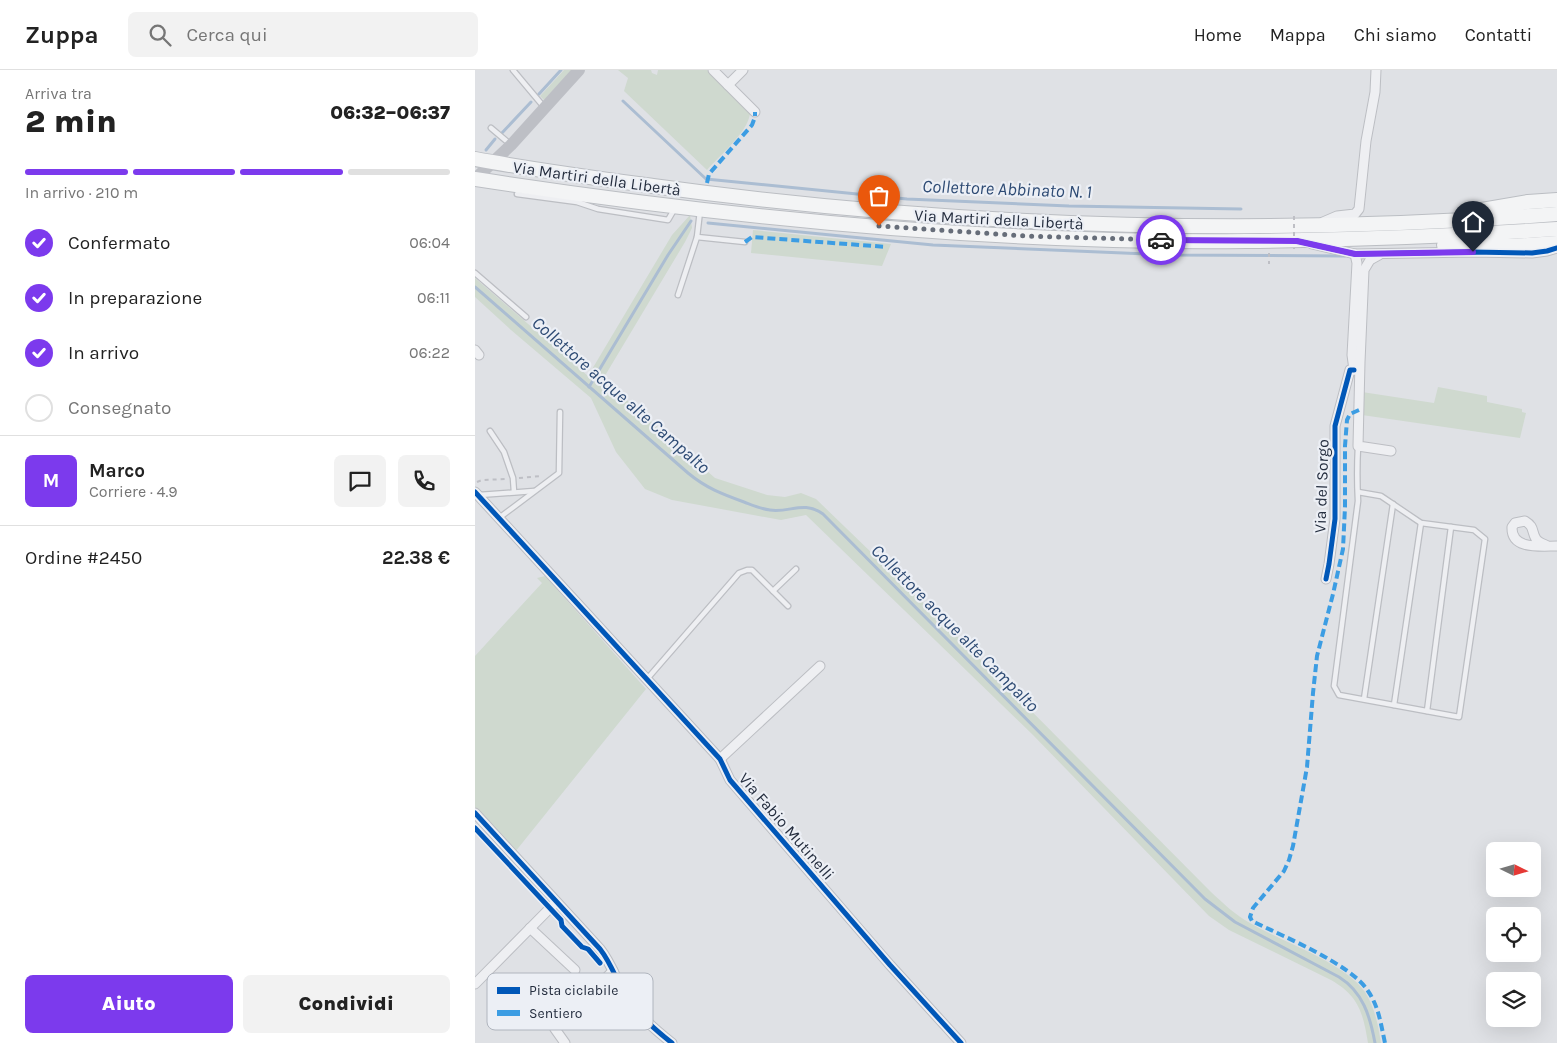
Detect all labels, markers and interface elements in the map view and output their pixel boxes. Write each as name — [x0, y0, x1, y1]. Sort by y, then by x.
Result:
search box — [128, 12, 478, 57]
text: Zuppa — [25, 21, 98, 49]
icon: search — [146, 21, 174, 49]
text: Cerca qui — [186, 24, 268, 46]
text: Home — [1194, 24, 1242, 46]
text: Mappa — [1270, 24, 1326, 46]
text: Chi siamo — [1354, 24, 1437, 46]
text: Contatti — [1465, 24, 1532, 46]
text: Arriva tra — [25, 84, 92, 103]
text: 06:32–06:37 — [330, 102, 450, 124]
text: 2 min — [25, 103, 117, 140]
street label: Via Martiri della Libertà — [512, 157, 682, 200]
pin — [858, 175, 900, 226]
water label: Collettore Abbinato N. 1 — [922, 175, 1092, 203]
icon: bag — [865, 182, 893, 210]
text: In arrivo · 210 m — [25, 183, 138, 202]
pin — [1452, 201, 1494, 252]
street label: Via Martiri della Libertà — [914, 206, 1084, 233]
icon: home — [1459, 208, 1487, 236]
courier — [1136, 215, 1186, 265]
icon: car — [1147, 226, 1175, 254]
icon: check — [25, 229, 53, 257]
text: Confermato — [68, 232, 170, 254]
text: 06:04 — [409, 233, 450, 252]
icon: check — [25, 284, 53, 312]
text: In preparazione — [68, 287, 202, 309]
text: 06:11 — [417, 288, 450, 307]
water label: Collettore acque alte Campalto — [528, 312, 715, 478]
icon: check — [25, 339, 53, 367]
text: In arrivo — [68, 342, 139, 364]
text: 06:22 — [409, 343, 450, 362]
text: Consegnato — [68, 397, 171, 419]
street label: Via del Sorgo — [1310, 439, 1333, 533]
button: chat — [334, 455, 386, 507]
button: phone — [398, 455, 450, 507]
text: Marco — [89, 460, 145, 482]
text: M — [43, 470, 59, 492]
text: Corriere · 4.9 — [89, 482, 178, 501]
water label: Collettore acque alte Campalto — [866, 539, 1044, 717]
text: Ordine #2450 — [25, 547, 142, 569]
text: 22.38 € — [382, 547, 450, 569]
street label: Via Fabio Mutinelli — [735, 769, 838, 884]
north arrow — [1486, 842, 1541, 898]
map controls — [1486, 842, 1541, 1027]
button: locate — [1486, 907, 1541, 962]
button: layers — [1486, 972, 1541, 1027]
legend — [487, 973, 653, 1030]
button: Aiuto — [25, 975, 233, 1033]
button: Condividi — [243, 975, 450, 1033]
text: Pista ciclabile — [529, 982, 618, 999]
text: Sentiero — [529, 1005, 582, 1022]

